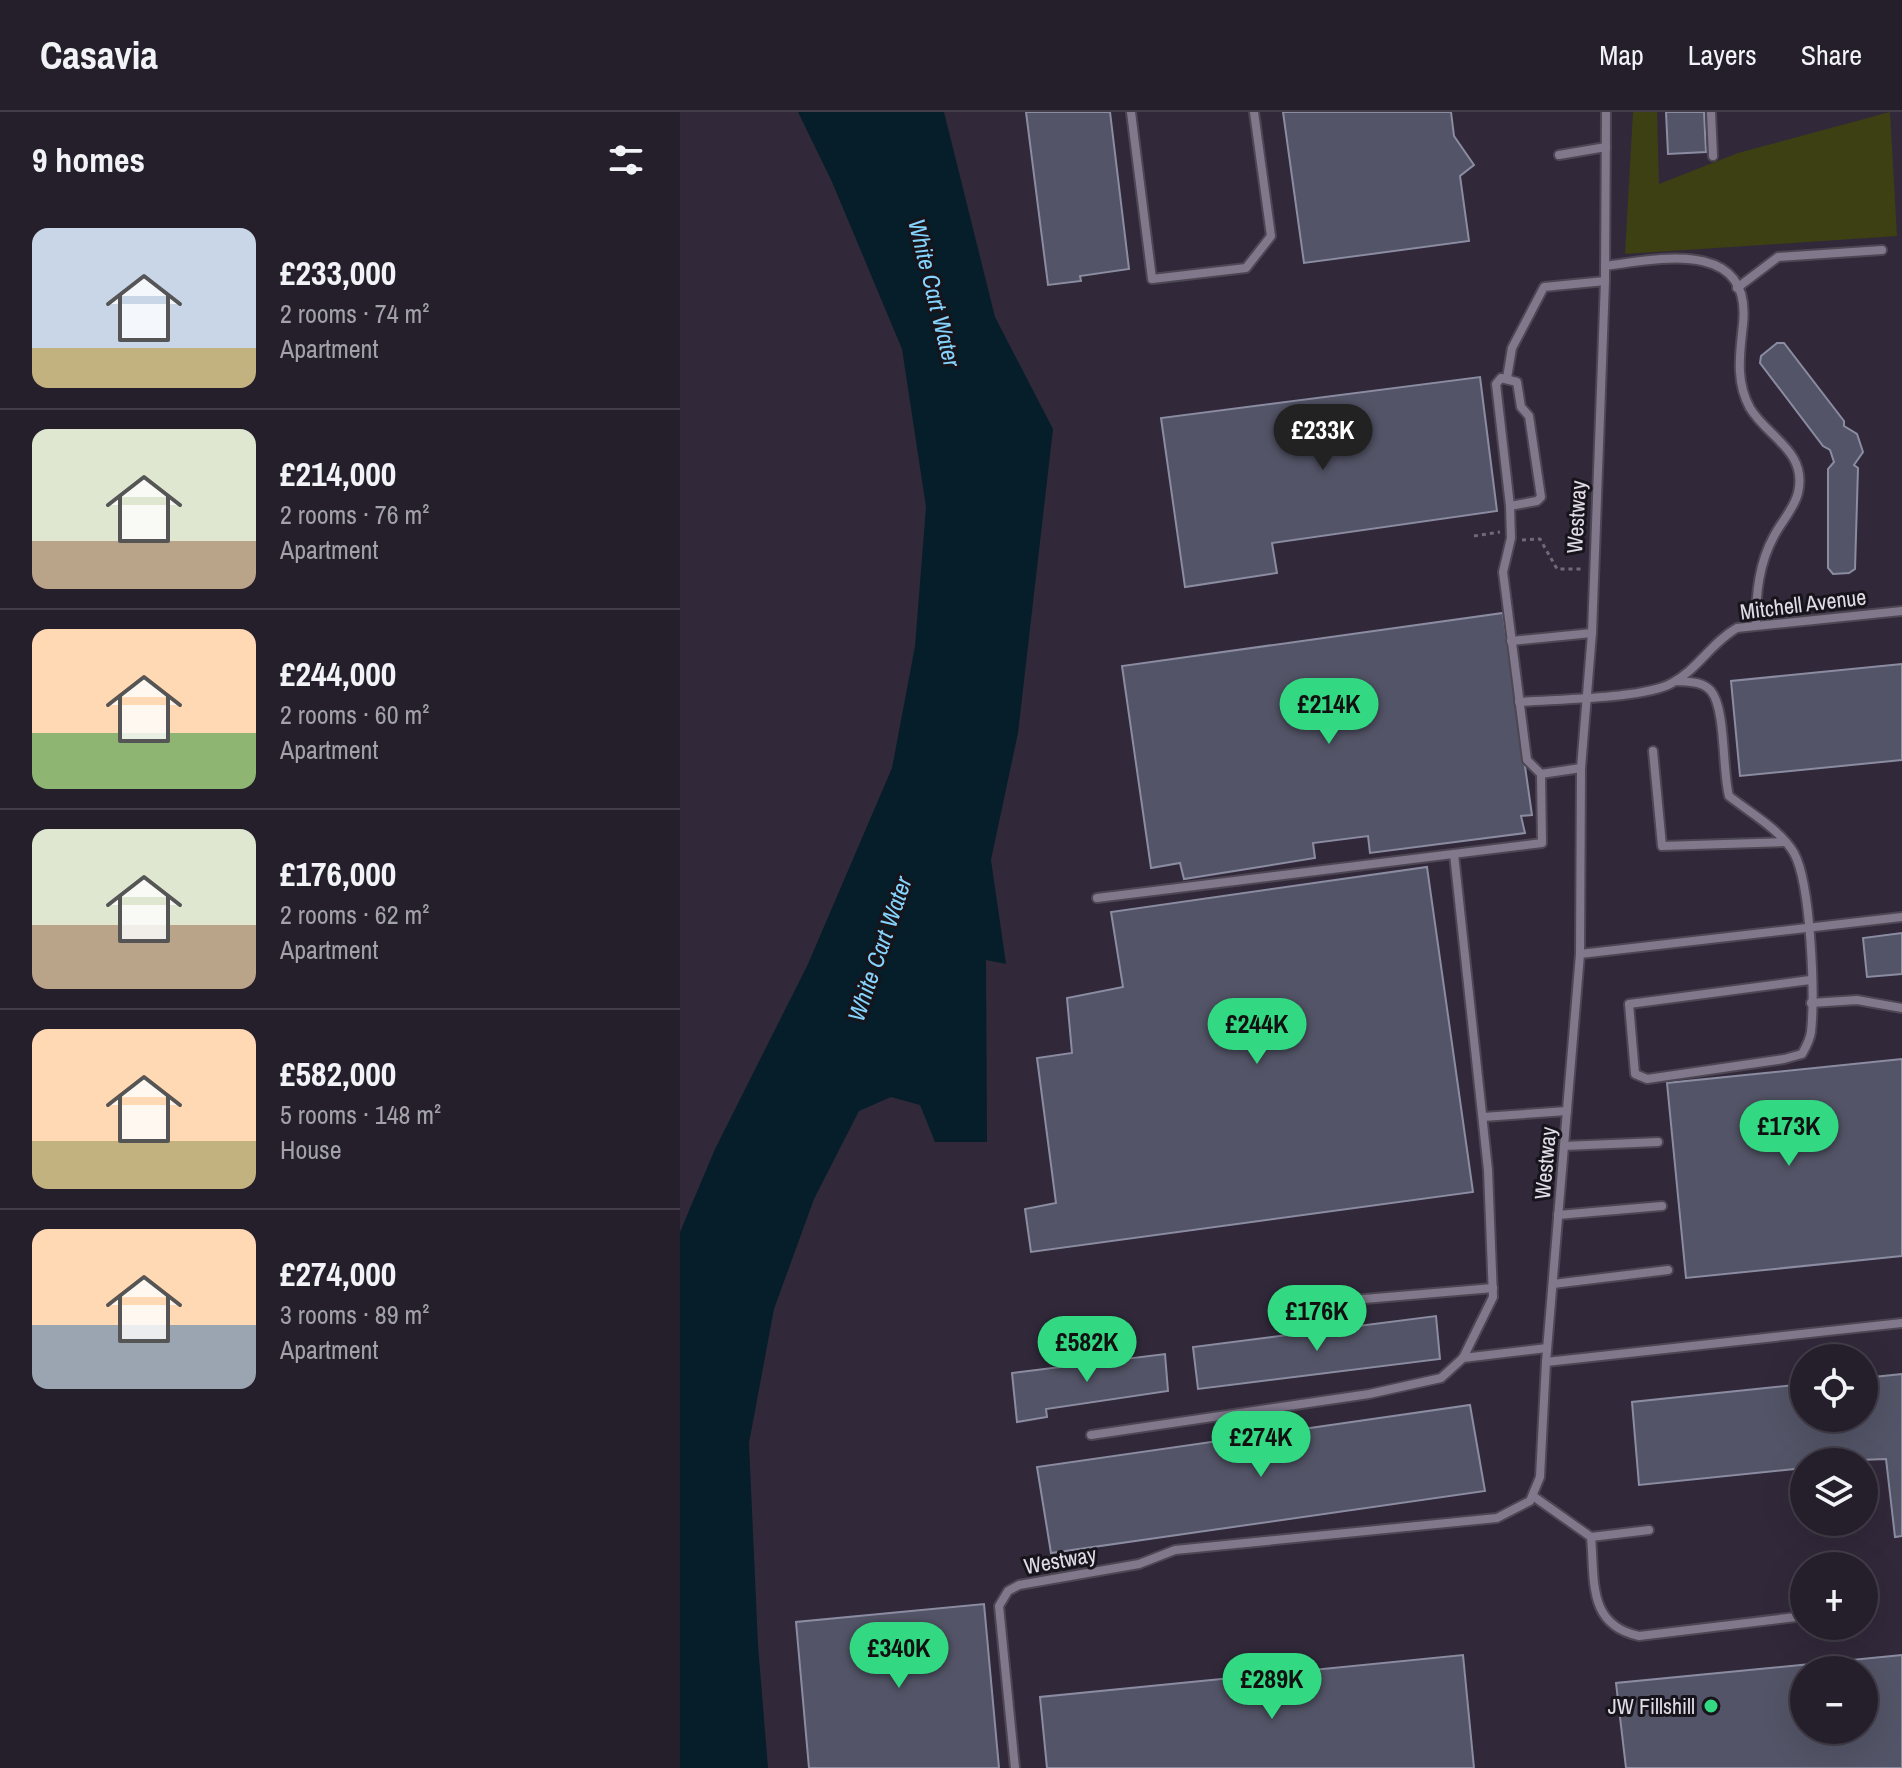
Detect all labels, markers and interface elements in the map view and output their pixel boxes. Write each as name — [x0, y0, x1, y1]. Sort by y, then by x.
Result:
text: Casavia — [40, 30, 158, 81]
text: Map — [1599, 36, 1644, 74]
text: Layers — [1688, 36, 1757, 74]
text: Share — [1801, 36, 1862, 74]
text: 9 homes — [32, 137, 145, 183]
icon: filters — [604, 138, 648, 182]
water label: White Cart Water — [901, 215, 969, 372]
text: £233,000 — [280, 250, 396, 296]
icon: home — [96, 260, 192, 356]
text: 2 rooms · 74 m² — [280, 296, 429, 331]
text: Apartment — [280, 331, 378, 366]
pin: £233K — [1267, 404, 1379, 472]
text: £233K — [1292, 412, 1354, 447]
text: £214,000 — [280, 451, 396, 497]
icon: home — [96, 461, 192, 557]
street label: Westway — [1559, 480, 1593, 554]
text: 2 rooms · 76 m² — [280, 497, 429, 532]
text: Apartment — [280, 532, 378, 567]
street label: Mitchell Avenue — [1738, 581, 1868, 627]
text: £244,000 — [280, 651, 396, 697]
icon: home — [96, 661, 192, 757]
pin: £214K — [1273, 678, 1385, 746]
text: £214K — [1298, 686, 1360, 721]
text: 2 rooms · 60 m² — [280, 697, 429, 732]
text: Apartment — [280, 732, 378, 767]
text: £176,000 — [280, 851, 396, 897]
icon: home — [96, 861, 192, 957]
water label: White Cart Water — [839, 870, 919, 1026]
text: 2 rooms · 62 m² — [280, 897, 429, 932]
text: Apartment — [280, 932, 378, 967]
pin: £244K — [1201, 998, 1313, 1066]
text: £244K — [1226, 1006, 1288, 1041]
text: £582,000 — [280, 1051, 396, 1097]
icon: home — [96, 1061, 192, 1157]
text: 5 rooms · 148 m² — [280, 1097, 441, 1132]
pin: £173K — [1733, 1100, 1845, 1168]
text: £173K — [1758, 1108, 1820, 1143]
street label: Westway — [1527, 1125, 1563, 1201]
text: House — [280, 1132, 342, 1167]
text: £274,000 — [280, 1251, 396, 1297]
icon: home — [96, 1261, 192, 1357]
pin: £176K — [1261, 1285, 1373, 1353]
text: £176K — [1286, 1293, 1348, 1328]
text: 3 rooms · 89 m² — [280, 1297, 429, 1332]
pin: £582K — [1031, 1316, 1143, 1384]
text: £582K — [1056, 1324, 1118, 1359]
text: Apartment — [280, 1332, 378, 1367]
map controls — [1790, 1344, 1878, 1744]
button: locate — [1790, 1344, 1878, 1432]
pin: £274K — [1205, 1411, 1317, 1479]
text: £274K — [1230, 1419, 1292, 1454]
button: layers — [1790, 1448, 1878, 1536]
street label: Westway — [1022, 1539, 1098, 1581]
button: + — [1790, 1552, 1878, 1640]
pin: £340K — [843, 1622, 955, 1690]
text: £340K — [868, 1630, 930, 1665]
pin: £289K — [1216, 1653, 1328, 1721]
button: − — [1790, 1656, 1878, 1744]
text: £289K — [1241, 1661, 1303, 1696]
place label: JW Fillshill — [1608, 1691, 1695, 1721]
marker: JW Fillshill — [1702, 1697, 1720, 1715]

